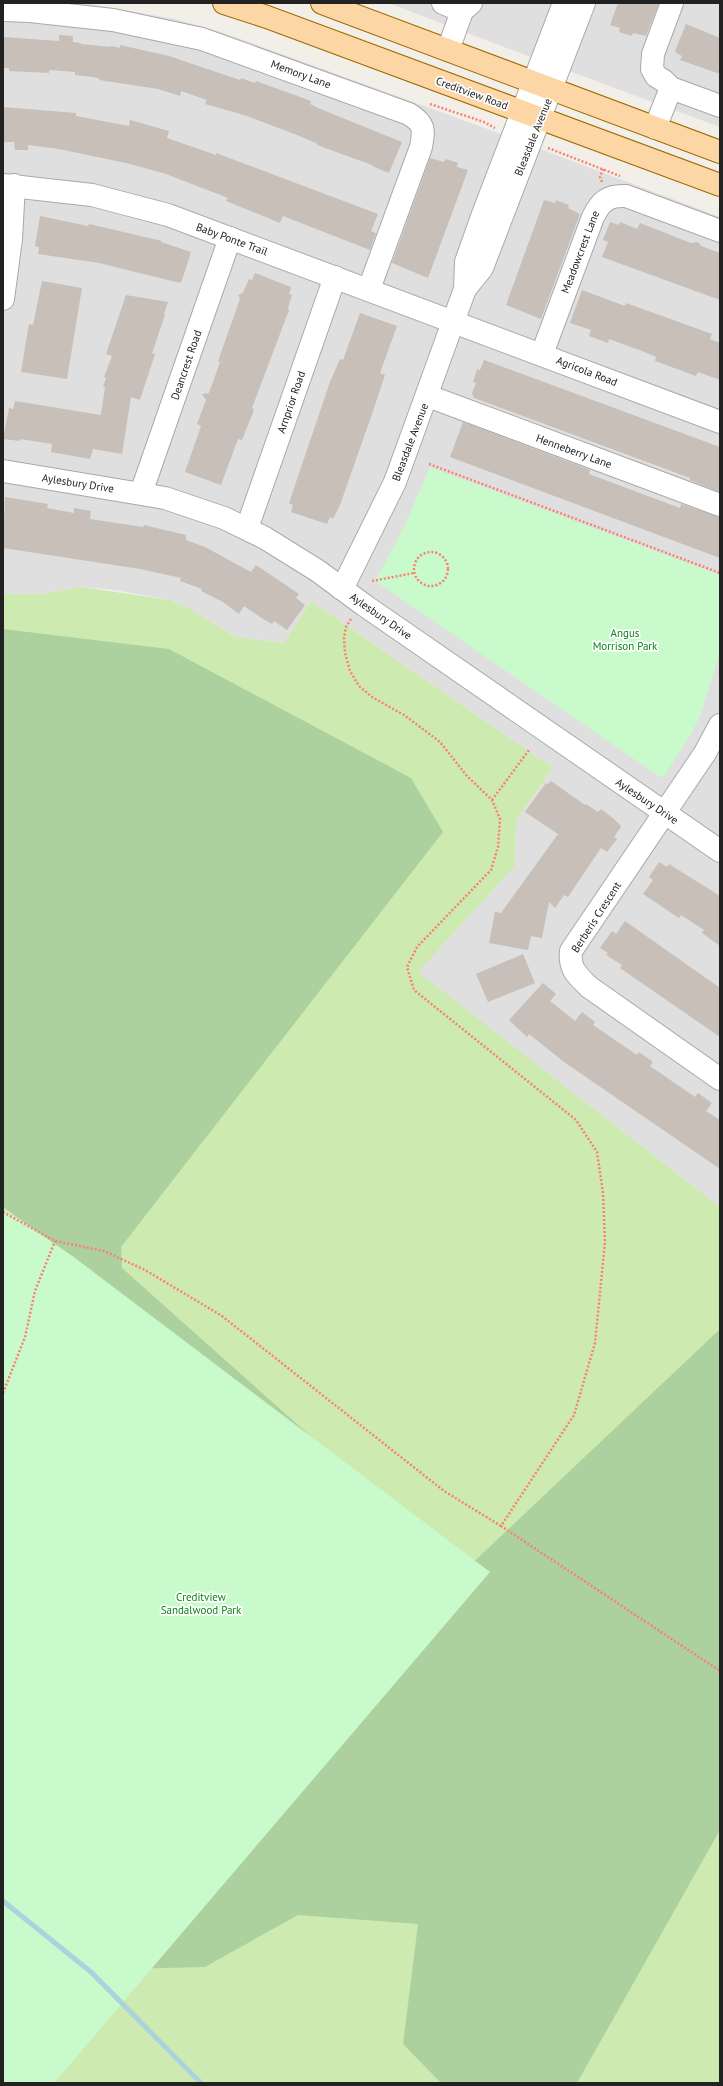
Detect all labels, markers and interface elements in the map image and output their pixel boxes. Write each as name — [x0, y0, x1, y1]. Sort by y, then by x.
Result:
street label: Memory Lane — [269, 57, 333, 91]
street label: Creditview Road — [434, 73, 510, 113]
street label: Bleasdale Avenue — [511, 96, 555, 178]
street label: Meadowcrest Lane — [558, 208, 602, 295]
street label: Baby Ponte Trail — [194, 220, 270, 259]
street label: Deancrest Road — [167, 328, 205, 402]
street label: Agricola Road — [554, 353, 620, 389]
street label: Arnprior Road — [274, 369, 308, 435]
street label: Bleasdale Avenue — [389, 401, 431, 483]
street label: Henneberry Lane — [534, 431, 614, 471]
street label: Aylesbury Drive — [41, 470, 115, 496]
street label: Aylesbury Drive — [347, 589, 415, 643]
park label: Angus Morrison Park — [593, 626, 658, 653]
street label: Aylesbury Drive — [613, 775, 681, 827]
street label: Berberis Crescent — [568, 879, 624, 955]
park label: Creditview Sandalwood Park — [161, 1590, 242, 1617]

